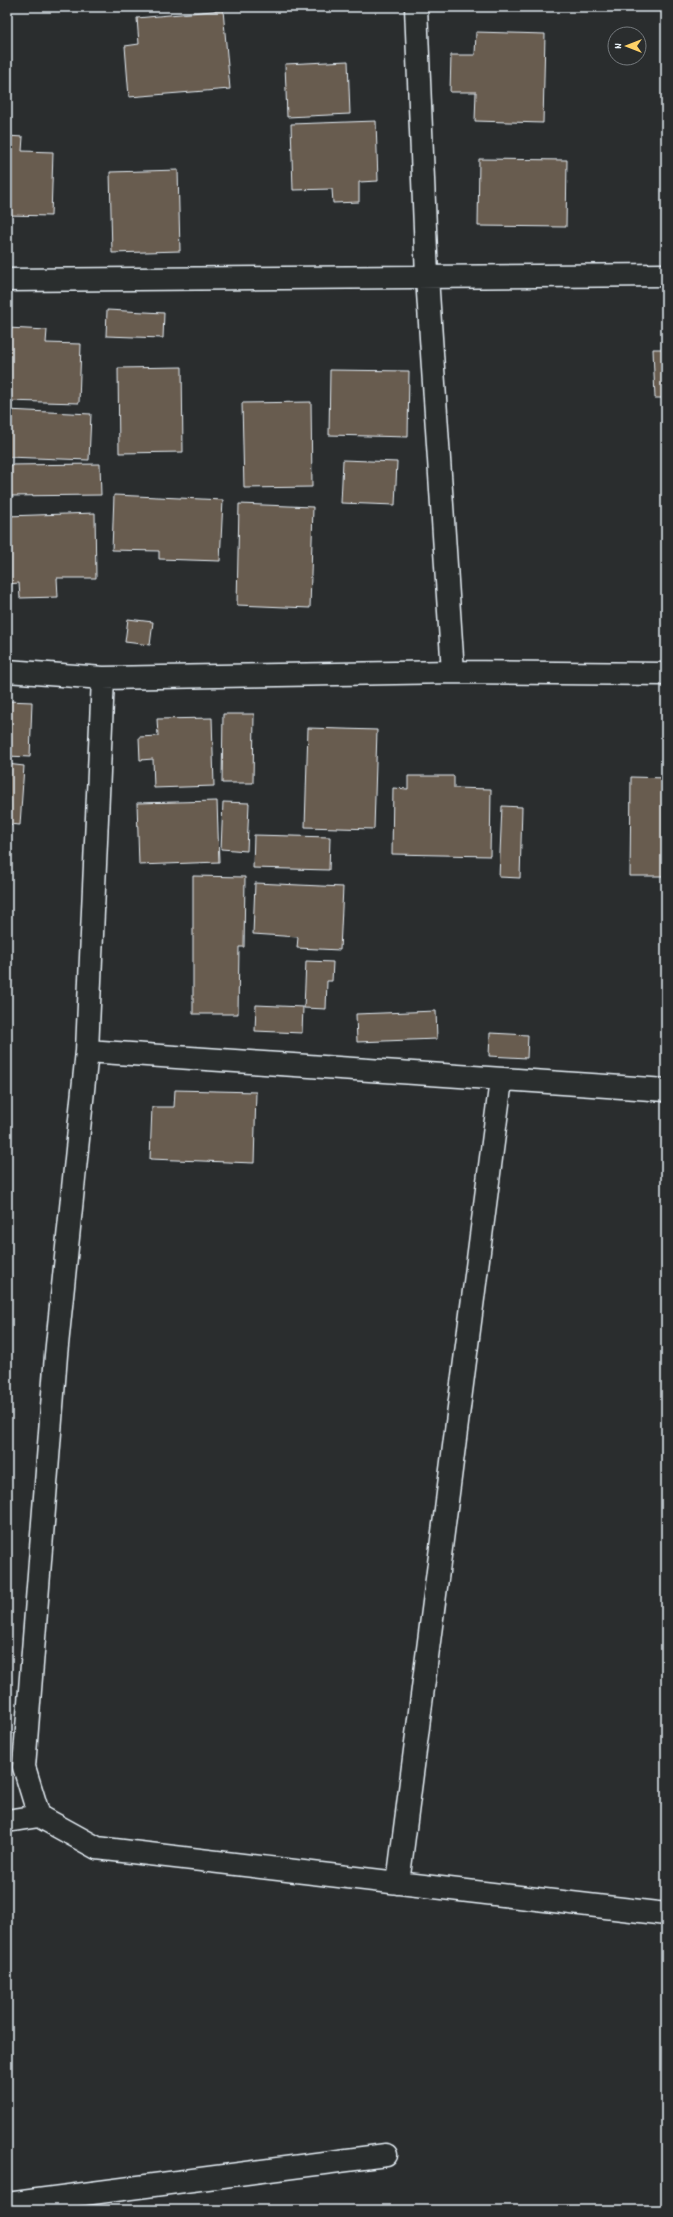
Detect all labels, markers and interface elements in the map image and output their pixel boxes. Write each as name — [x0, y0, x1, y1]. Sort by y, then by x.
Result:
north arrow — [607, 26, 647, 66]
text: N — [611, 43, 627, 49]

